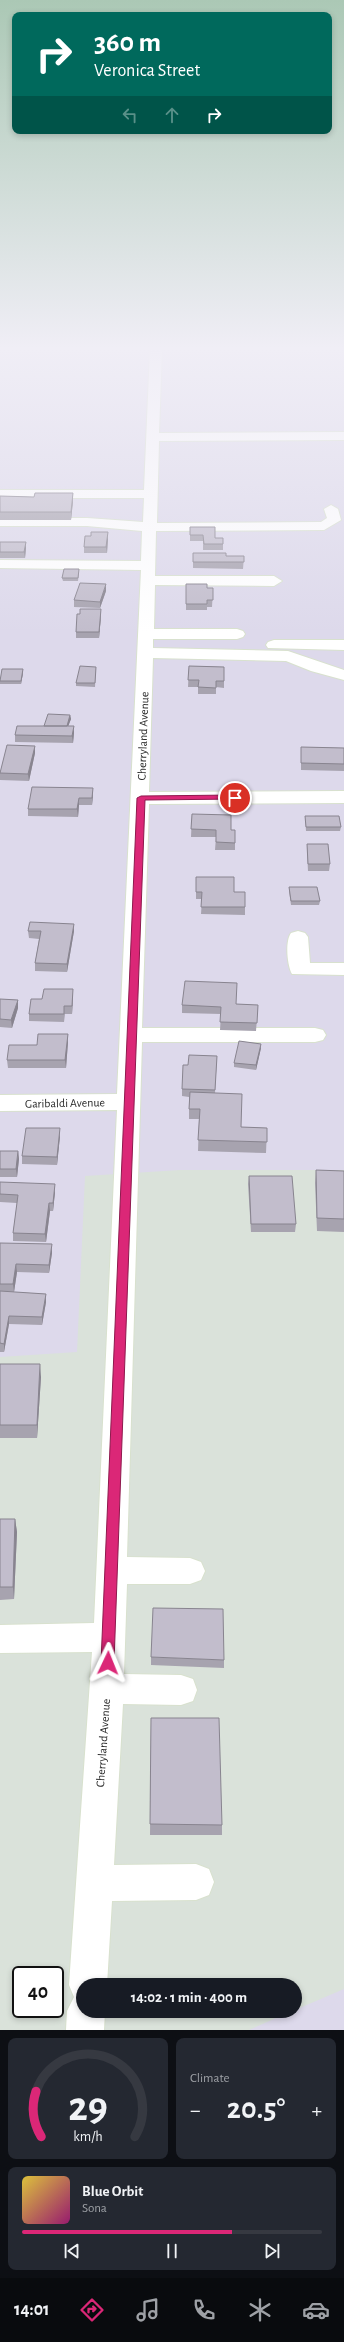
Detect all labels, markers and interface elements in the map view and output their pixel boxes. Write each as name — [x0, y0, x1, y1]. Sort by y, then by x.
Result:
icon: right — [28, 28, 80, 80]
text: 360 m — [94, 29, 161, 57]
text: Veronica Street — [94, 62, 200, 80]
icon: left — [119, 104, 141, 126]
icon: ahead — [161, 104, 183, 126]
icon: right — [203, 104, 225, 126]
street label: Cherryland Avenue — [135, 691, 152, 781]
pin — [218, 781, 252, 815]
icon: arrive — [224, 787, 246, 809]
street label: Garibaldi Avenue — [25, 1096, 105, 1110]
position arrow — [87, 1642, 129, 1684]
street label: Cherryland Avenue — [94, 1698, 113, 1788]
speed limit sign: 40 — [12, 1966, 64, 2018]
text: 14:02 · 1 min · 400 m — [131, 1990, 247, 2005]
text: Climate — [190, 2072, 229, 2085]
text: 29 — [68, 2086, 108, 2127]
text: 20.5° — [227, 2094, 285, 2124]
text: − — [190, 2099, 201, 2121]
text: + — [311, 2099, 322, 2121]
text: km/h — [73, 2129, 103, 2143]
text: Blue Orbit — [82, 2184, 143, 2199]
text: Sona — [82, 2202, 107, 2215]
icon: previous — [61, 2240, 83, 2262]
icon: pause — [161, 2240, 183, 2262]
icon: next — [261, 2240, 283, 2262]
icon: directions — [78, 2296, 106, 2324]
icon: music — [134, 2296, 162, 2324]
icon: phone — [190, 2296, 218, 2324]
icon: climate — [246, 2296, 274, 2324]
icon: car — [302, 2296, 330, 2324]
text: 14:01 — [14, 2301, 50, 2319]

